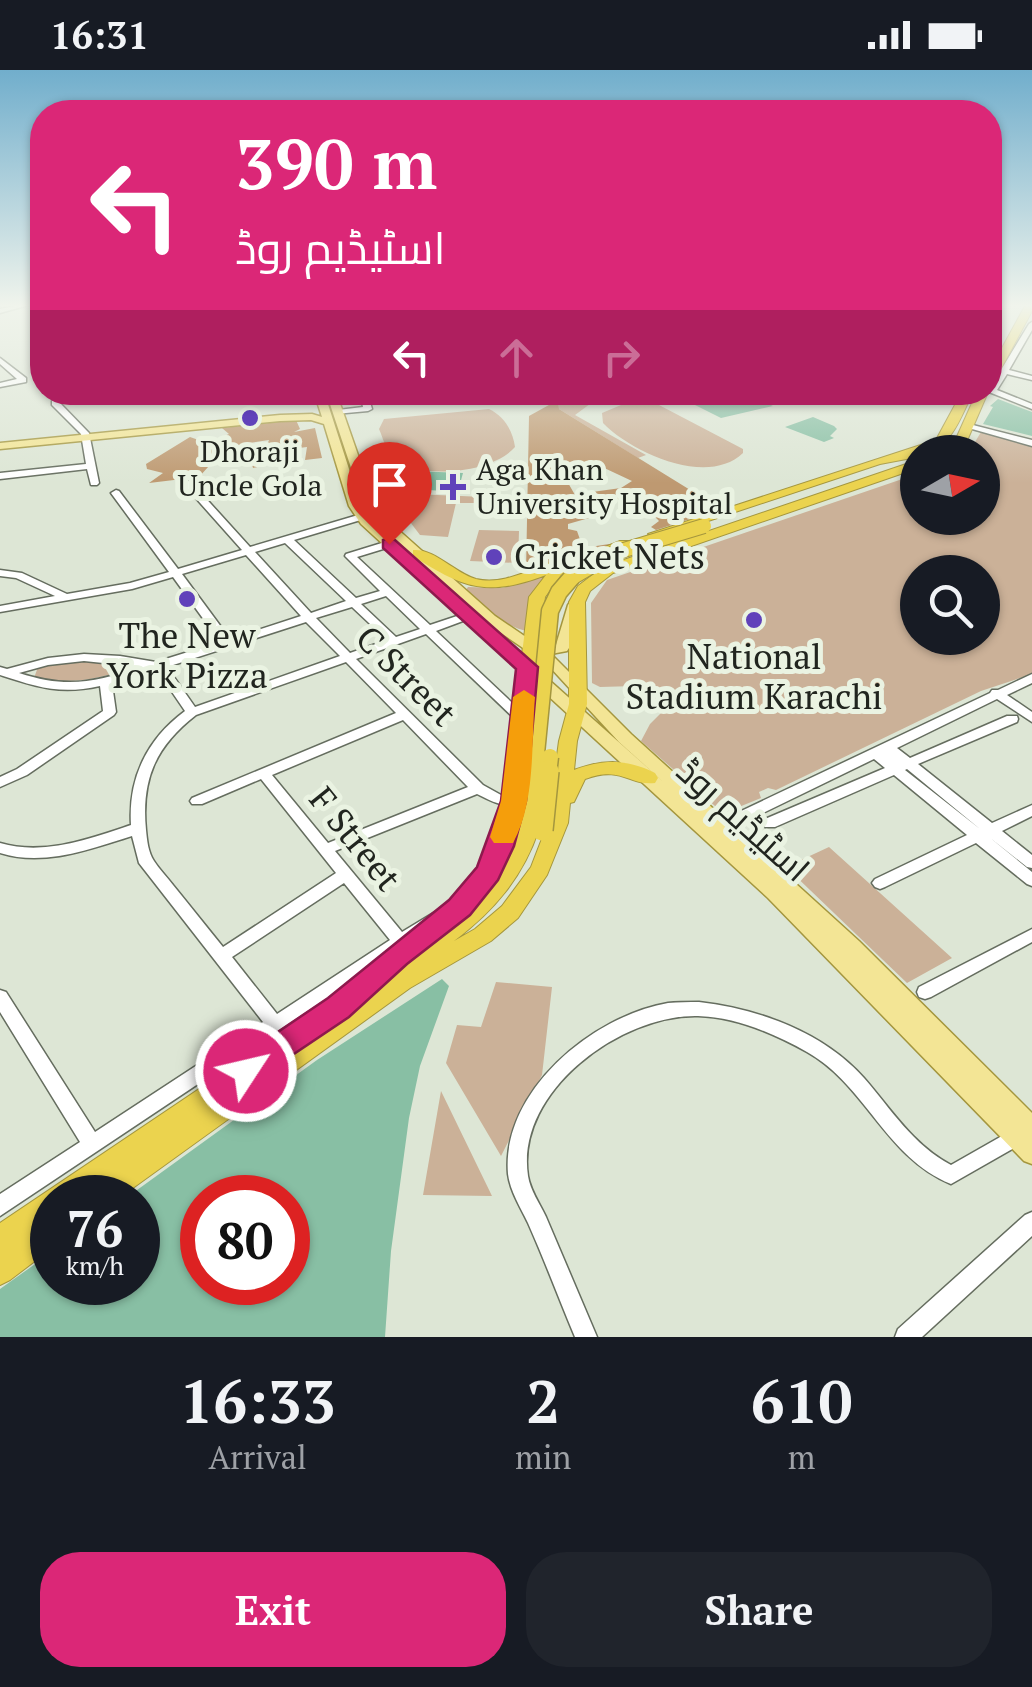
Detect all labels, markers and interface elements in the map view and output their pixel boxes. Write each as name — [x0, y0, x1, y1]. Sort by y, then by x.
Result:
text: 16:31 — [50, 10, 149, 60]
text: 390 m — [235, 116, 437, 209]
icon: left — [70, 140, 200, 270]
text: اسٹیڈیم روڈ — [235, 217, 446, 277]
icon: left — [384, 330, 439, 385]
icon: ahead — [489, 330, 544, 385]
icon: right — [594, 330, 649, 385]
marker: Dhoraji Uncle Gola — [239, 407, 261, 429]
place label: Dhoraji Uncle Gola — [178, 431, 322, 505]
north arrow — [900, 435, 1000, 535]
map controls — [900, 435, 1000, 655]
pin — [347, 442, 432, 545]
place label: Aga Khan University Hospital — [476, 449, 733, 523]
icon: arrive — [362, 457, 417, 512]
marker: Aga Khan University Hospital — [440, 474, 466, 500]
place label: Cricket Nets — [514, 533, 705, 579]
marker: Cricket Nets — [483, 546, 505, 568]
button: search — [900, 555, 1000, 655]
marker: The New York Pizza — [176, 588, 198, 610]
marker: National Stadium Karachi — [743, 609, 765, 631]
place label: The New York Pizza — [106, 612, 268, 698]
street label: C Street — [346, 615, 467, 736]
place label: National Stadium Karachi — [626, 633, 882, 719]
street label: اسٹیڈیم روڈ — [666, 747, 820, 893]
street label: F Street — [300, 777, 412, 900]
position arrow — [194, 1019, 298, 1123]
speed limit sign: 80 — [180, 1175, 310, 1305]
text: 76 — [67, 1195, 123, 1261]
text: km/h — [66, 1249, 124, 1282]
text: 16:33 — [179, 1361, 336, 1440]
text: 2 — [526, 1361, 560, 1440]
text: 610 — [751, 1361, 853, 1440]
text: Arrival — [209, 1436, 307, 1478]
text: min — [515, 1436, 571, 1478]
text: m — [788, 1436, 815, 1478]
button: Exit — [40, 1552, 506, 1667]
button: Share — [526, 1552, 992, 1667]

